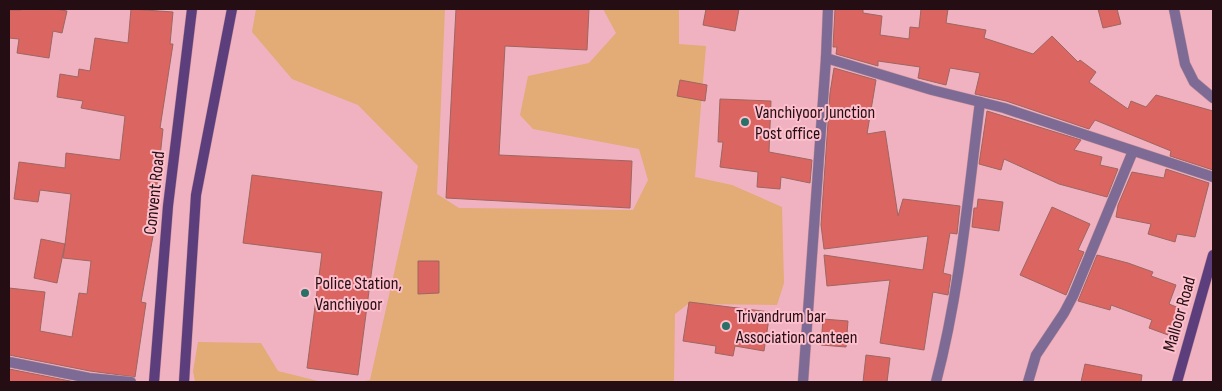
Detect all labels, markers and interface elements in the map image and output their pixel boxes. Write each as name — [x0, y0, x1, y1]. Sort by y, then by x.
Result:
place label: Vanchiyoor Junction Post office — [755, 102, 875, 144]
marker: Vanchiyoor Junction Post office — [739, 116, 751, 128]
street label: Convent Road — [140, 150, 169, 236]
place label: Police Station, Vanchiyoor — [315, 273, 402, 315]
street label: Malloor Road — [1159, 274, 1200, 354]
marker: Police Station, Vanchiyoor — [299, 287, 311, 299]
place label: Trivandrum bar Association canteen — [735, 306, 858, 348]
marker: Trivandrum bar Association canteen — [720, 320, 732, 332]

